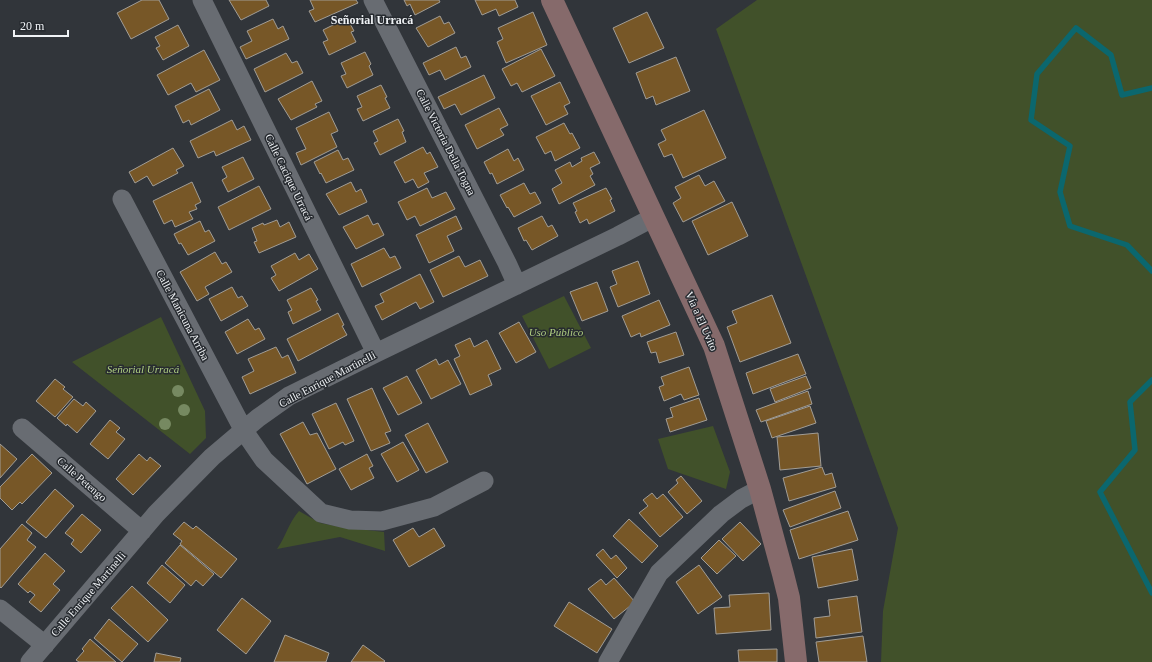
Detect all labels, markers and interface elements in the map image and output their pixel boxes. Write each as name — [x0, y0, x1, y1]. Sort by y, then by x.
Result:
scale bar — [14, 12, 68, 38]
district label: Señorial Urracá — [331, 13, 413, 27]
text: 20 m — [20, 19, 45, 33]
street label: Calle Victoria Della Togna — [414, 87, 478, 197]
street label: Calle Cacique Urracá — [263, 132, 315, 222]
street label: Calle Manicuna Arriba — [154, 268, 212, 362]
street label: Vía a El Uvito — [684, 289, 721, 353]
park label: Uso Público — [529, 326, 584, 338]
street label: Calle Enrique Martinelli — [277, 348, 377, 410]
park label: Señorial Urracá — [107, 363, 180, 375]
street label: Calle Petengo — [55, 454, 109, 504]
street label: Calle Enrique Martinelli — [48, 549, 128, 639]

